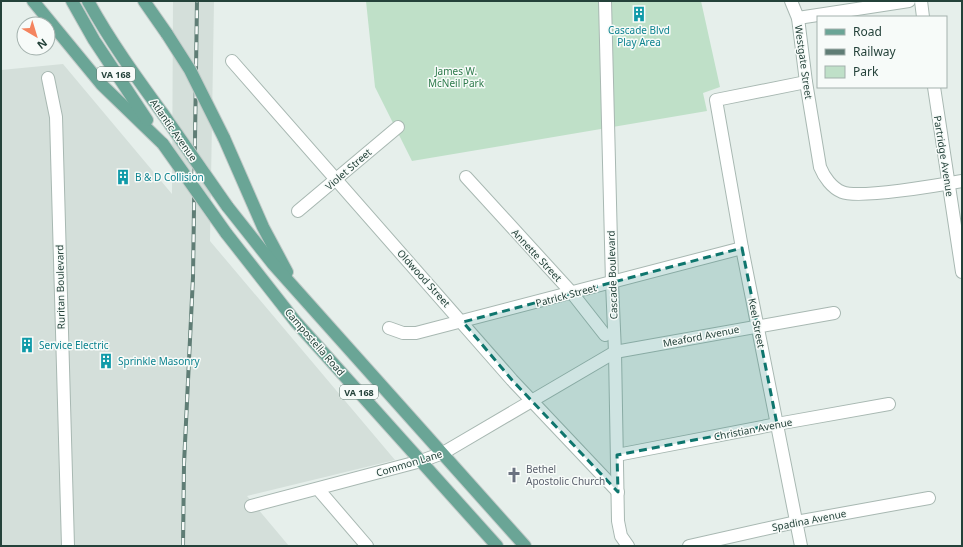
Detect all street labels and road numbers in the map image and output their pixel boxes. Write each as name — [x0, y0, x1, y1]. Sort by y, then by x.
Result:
street label: Westgate Street — [792, 24, 816, 100]
road number: VA 168 — [97, 67, 135, 81]
street label: Atlantic Avenue — [147, 96, 201, 164]
street label: Partridge Avenue — [931, 115, 957, 198]
street label: Violet Street — [322, 145, 374, 193]
street label: Annette Street — [509, 225, 565, 285]
street label: Cascade Boulevard — [603, 230, 621, 320]
street label: Ruritan Boulevard — [52, 245, 68, 329]
street label: Oldwood Street — [394, 246, 454, 310]
street label: Patrick Street — [534, 280, 598, 310]
street label: Keel Street — [745, 297, 769, 350]
street label: Campostella Road — [282, 305, 348, 379]
street label: Meaford Avenue — [662, 322, 741, 350]
road number: VA 168 — [340, 385, 378, 399]
street label: Christian Avenue — [713, 414, 794, 443]
street label: Common Lane — [374, 446, 444, 480]
street label: Spadina Avenue — [771, 506, 848, 534]

